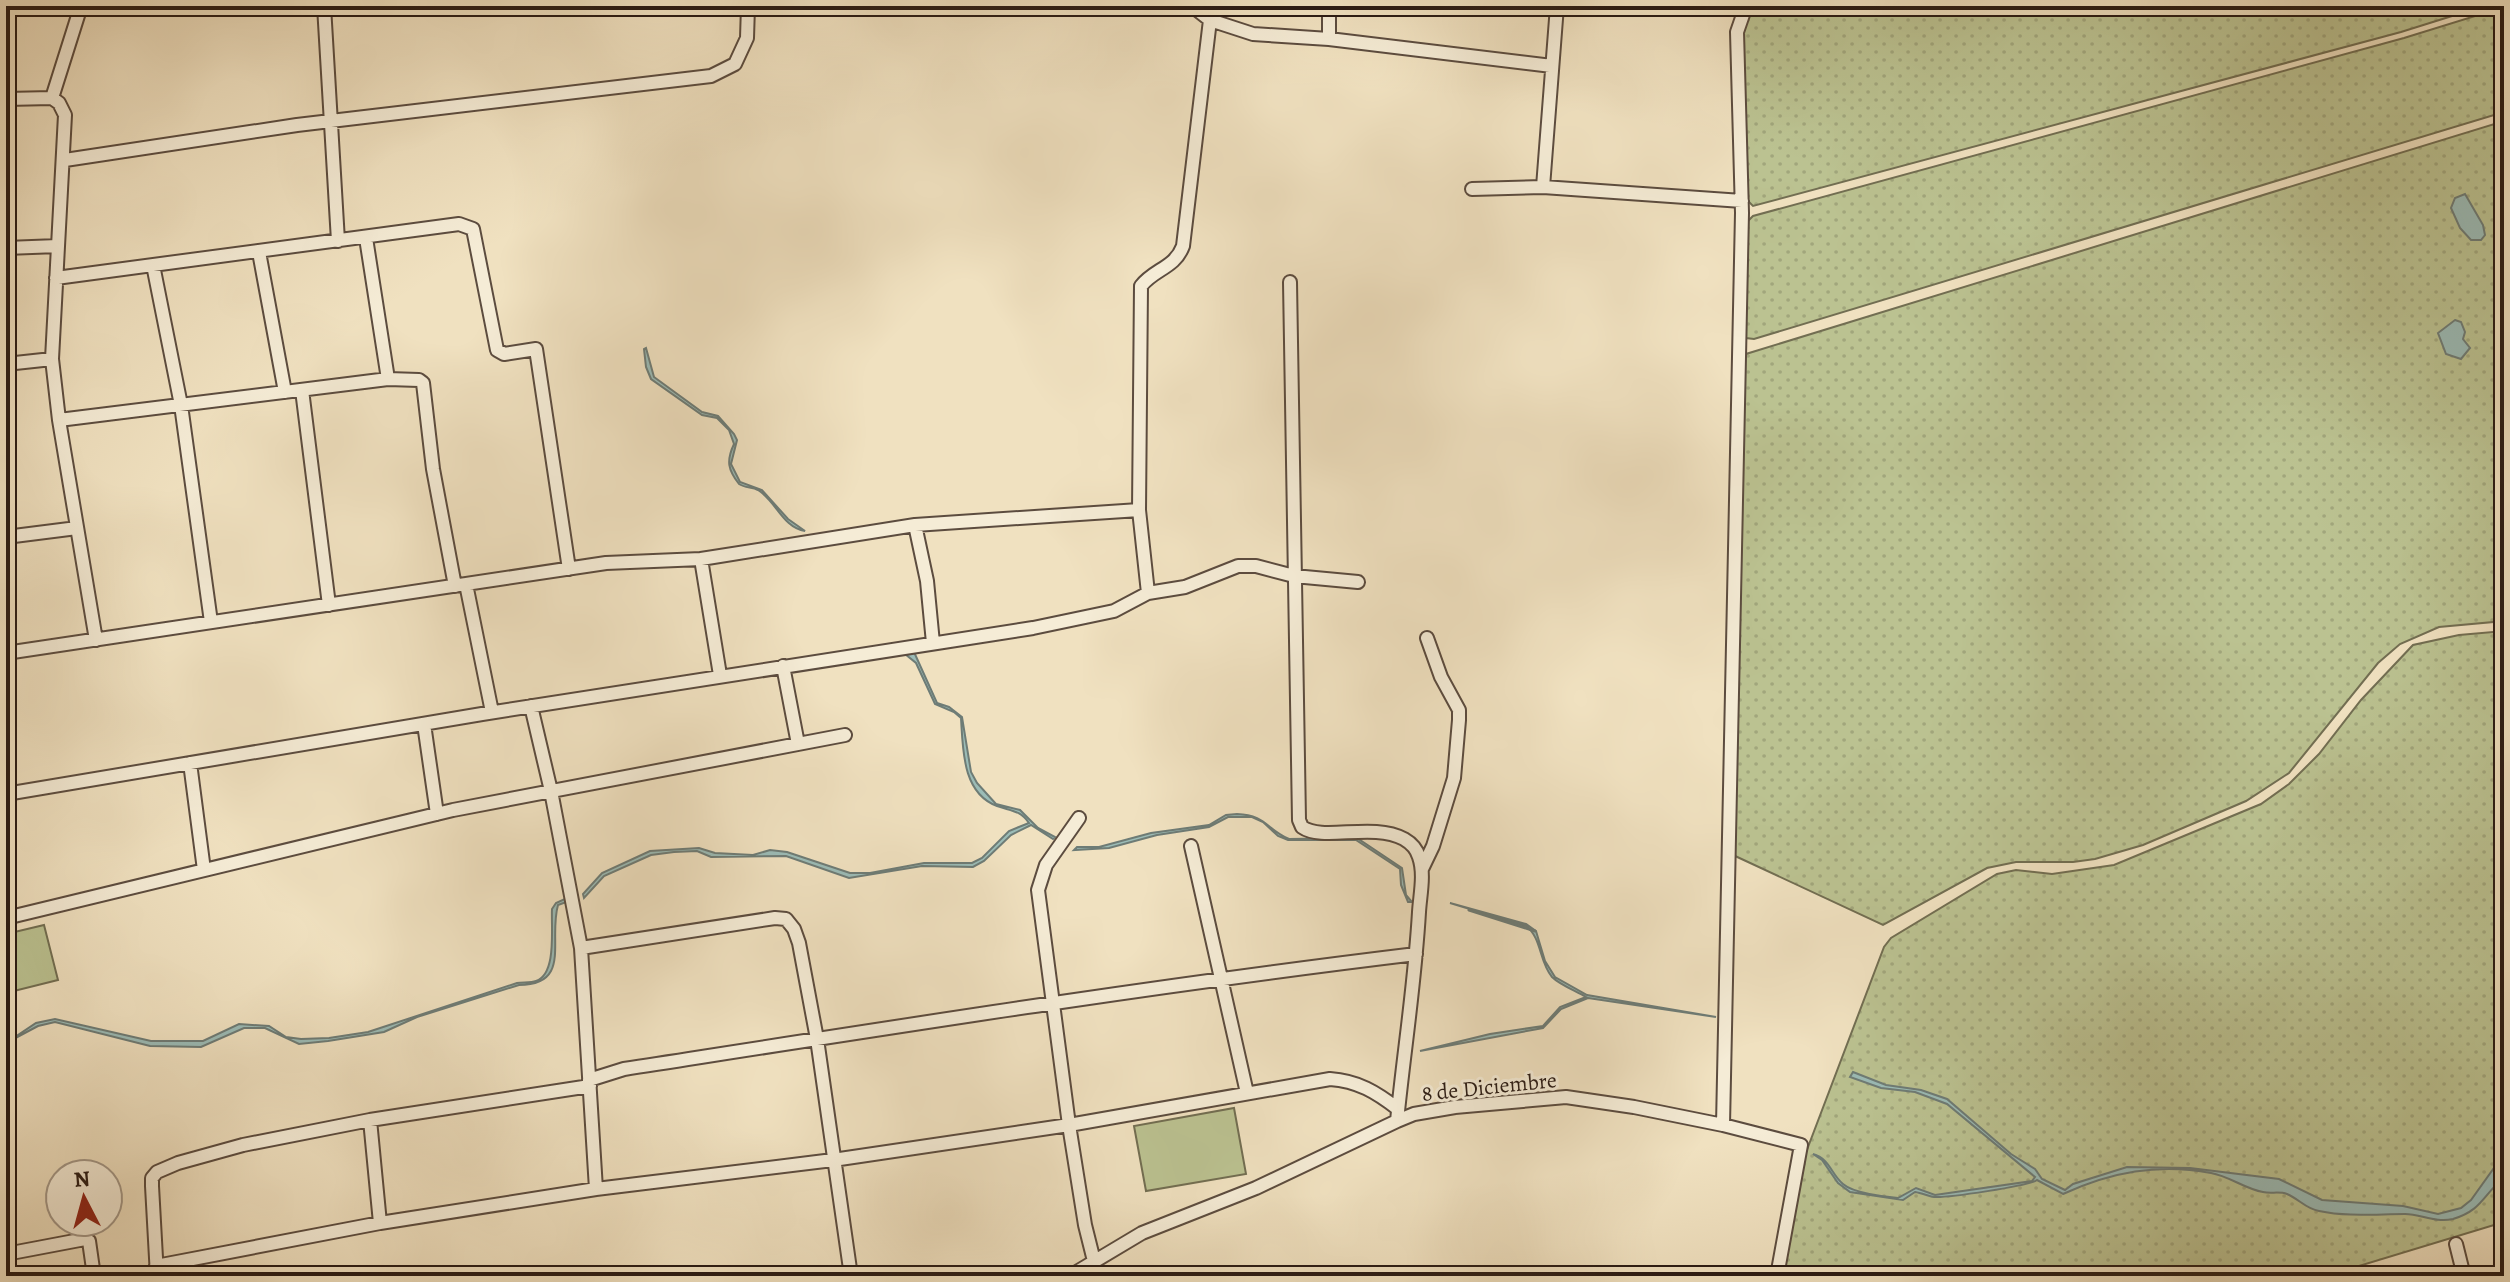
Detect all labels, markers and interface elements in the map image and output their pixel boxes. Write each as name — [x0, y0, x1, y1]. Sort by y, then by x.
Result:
street label: 8 de Diciembre — [1420, 1065, 1558, 1109]
north arrow — [44, 1158, 124, 1238]
text: N — [72, 1163, 92, 1195]

